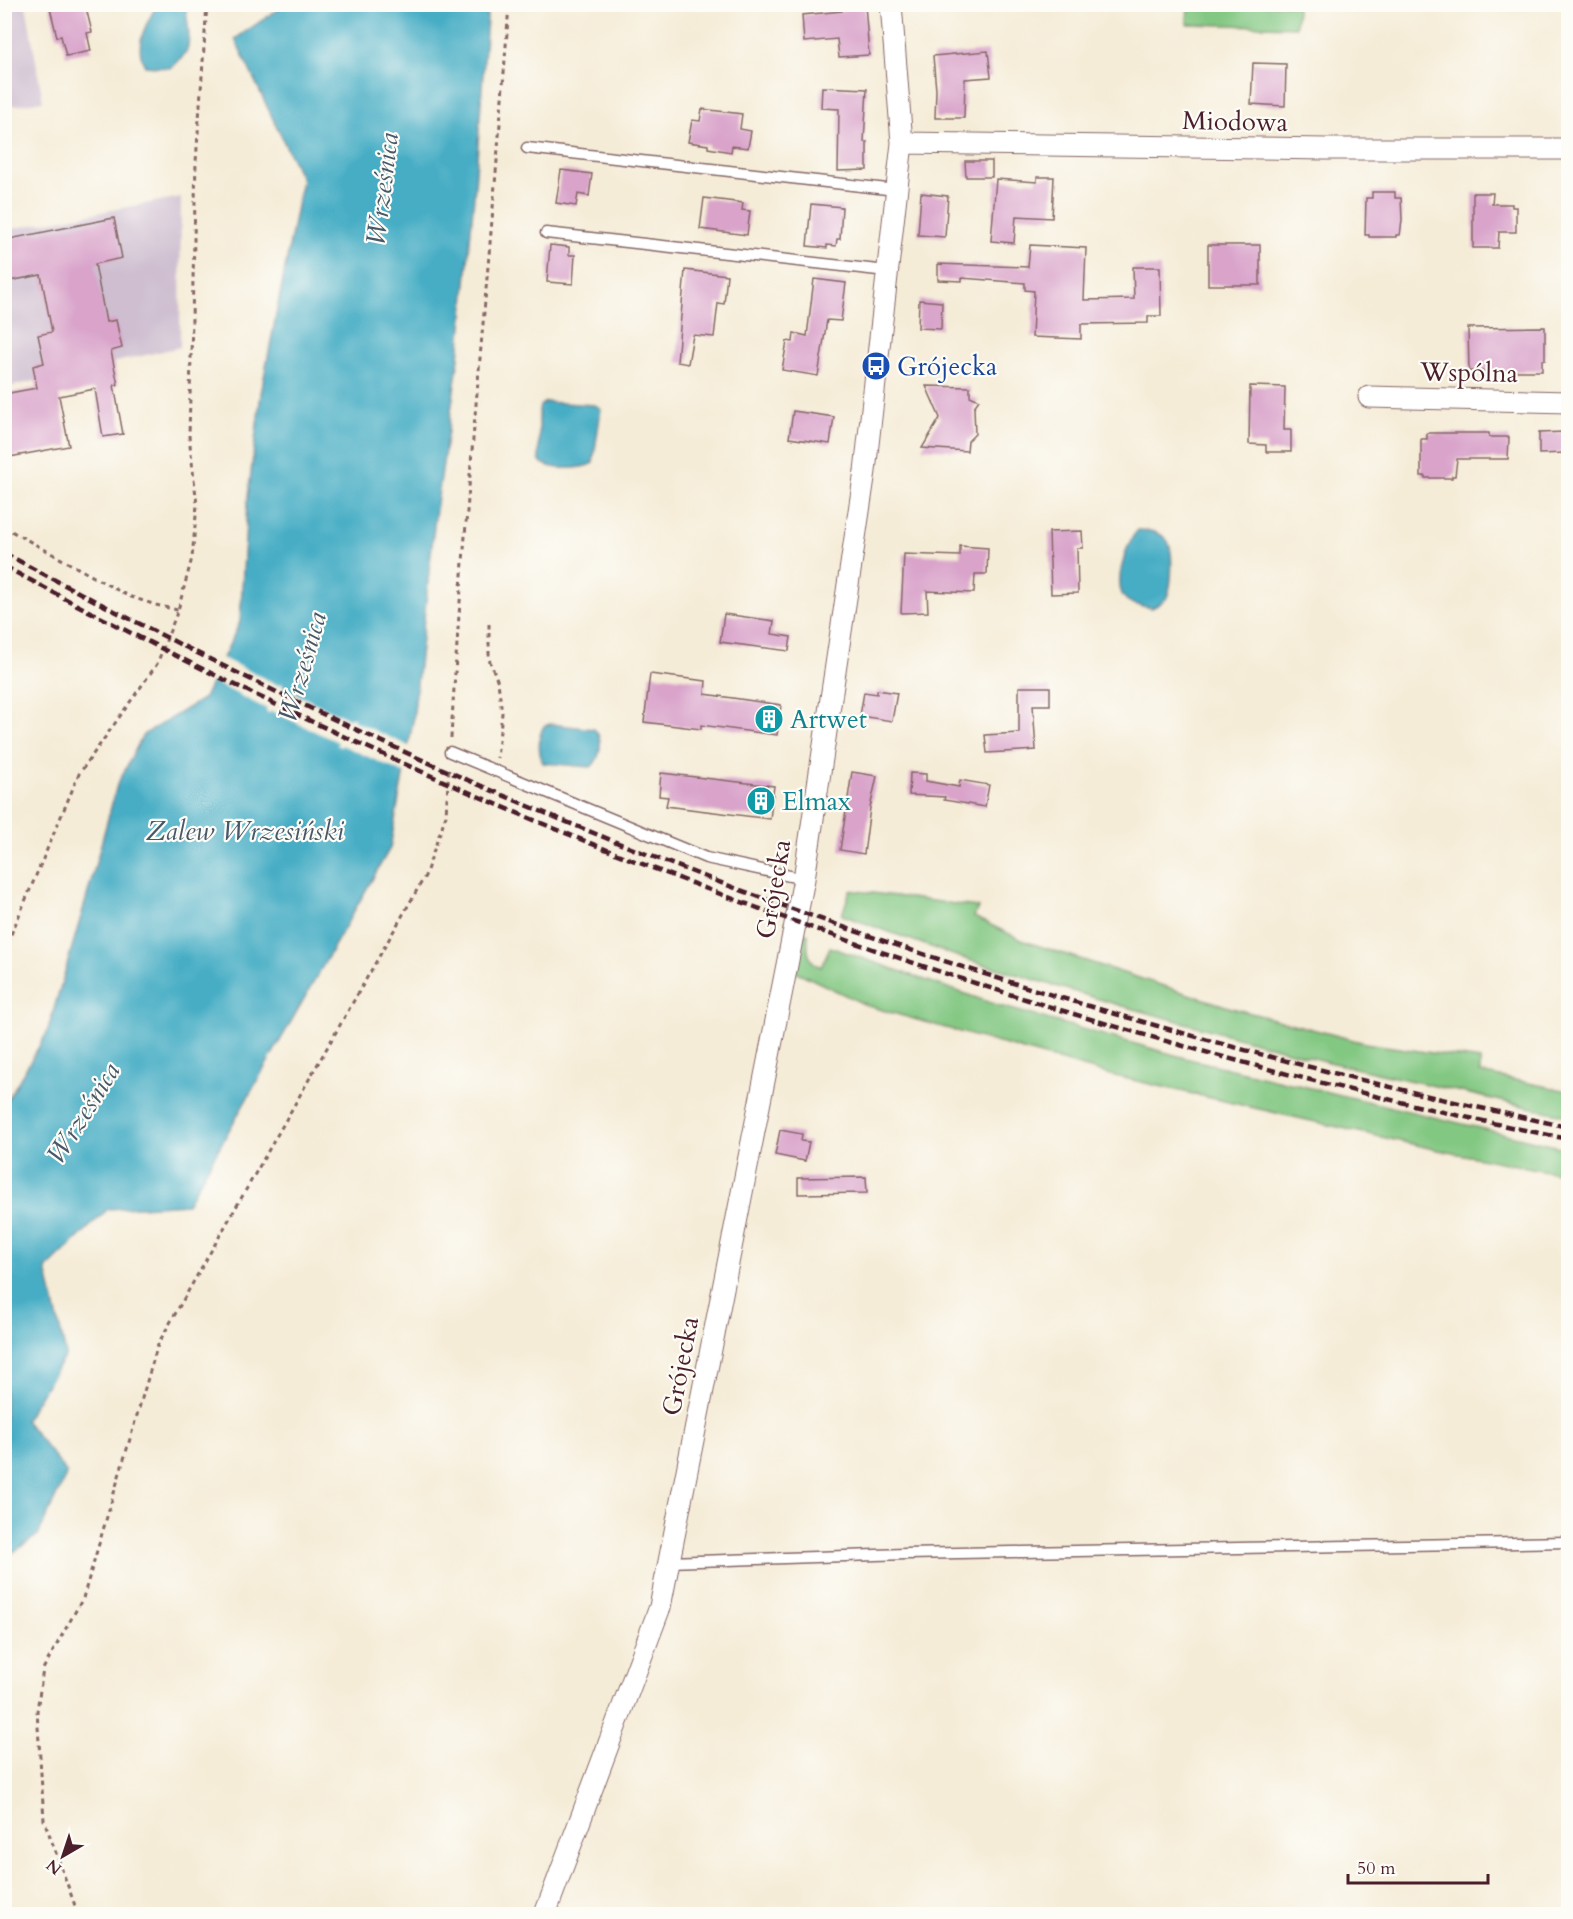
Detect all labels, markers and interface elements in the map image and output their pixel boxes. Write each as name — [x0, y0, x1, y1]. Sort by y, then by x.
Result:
street label: Miodowa — [1182, 103, 1288, 140]
water label: Wrześnica — [357, 130, 408, 248]
place label: Grójecka — [897, 349, 997, 384]
bus stop icon: Grójecka — [860, 350, 892, 382]
street label: Wspólna — [1419, 354, 1518, 391]
water label: Wrześnica — [269, 607, 336, 727]
place label: Artwet — [790, 702, 867, 737]
building icon: Artwet — [753, 703, 785, 735]
place label: Elmax — [782, 784, 851, 819]
building icon: Elmax — [745, 785, 777, 817]
water label: Zalew Wrzesiński — [146, 813, 345, 850]
street label: Grójecka — [748, 837, 799, 941]
water label: Wrześnica — [38, 1055, 129, 1171]
street label: Grójecka — [654, 1314, 707, 1419]
north arrow — [33, 1826, 93, 1886]
scale bar — [1348, 1847, 1488, 1885]
text: N — [42, 1854, 67, 1880]
text: 50 m — [1357, 1856, 1396, 1881]

